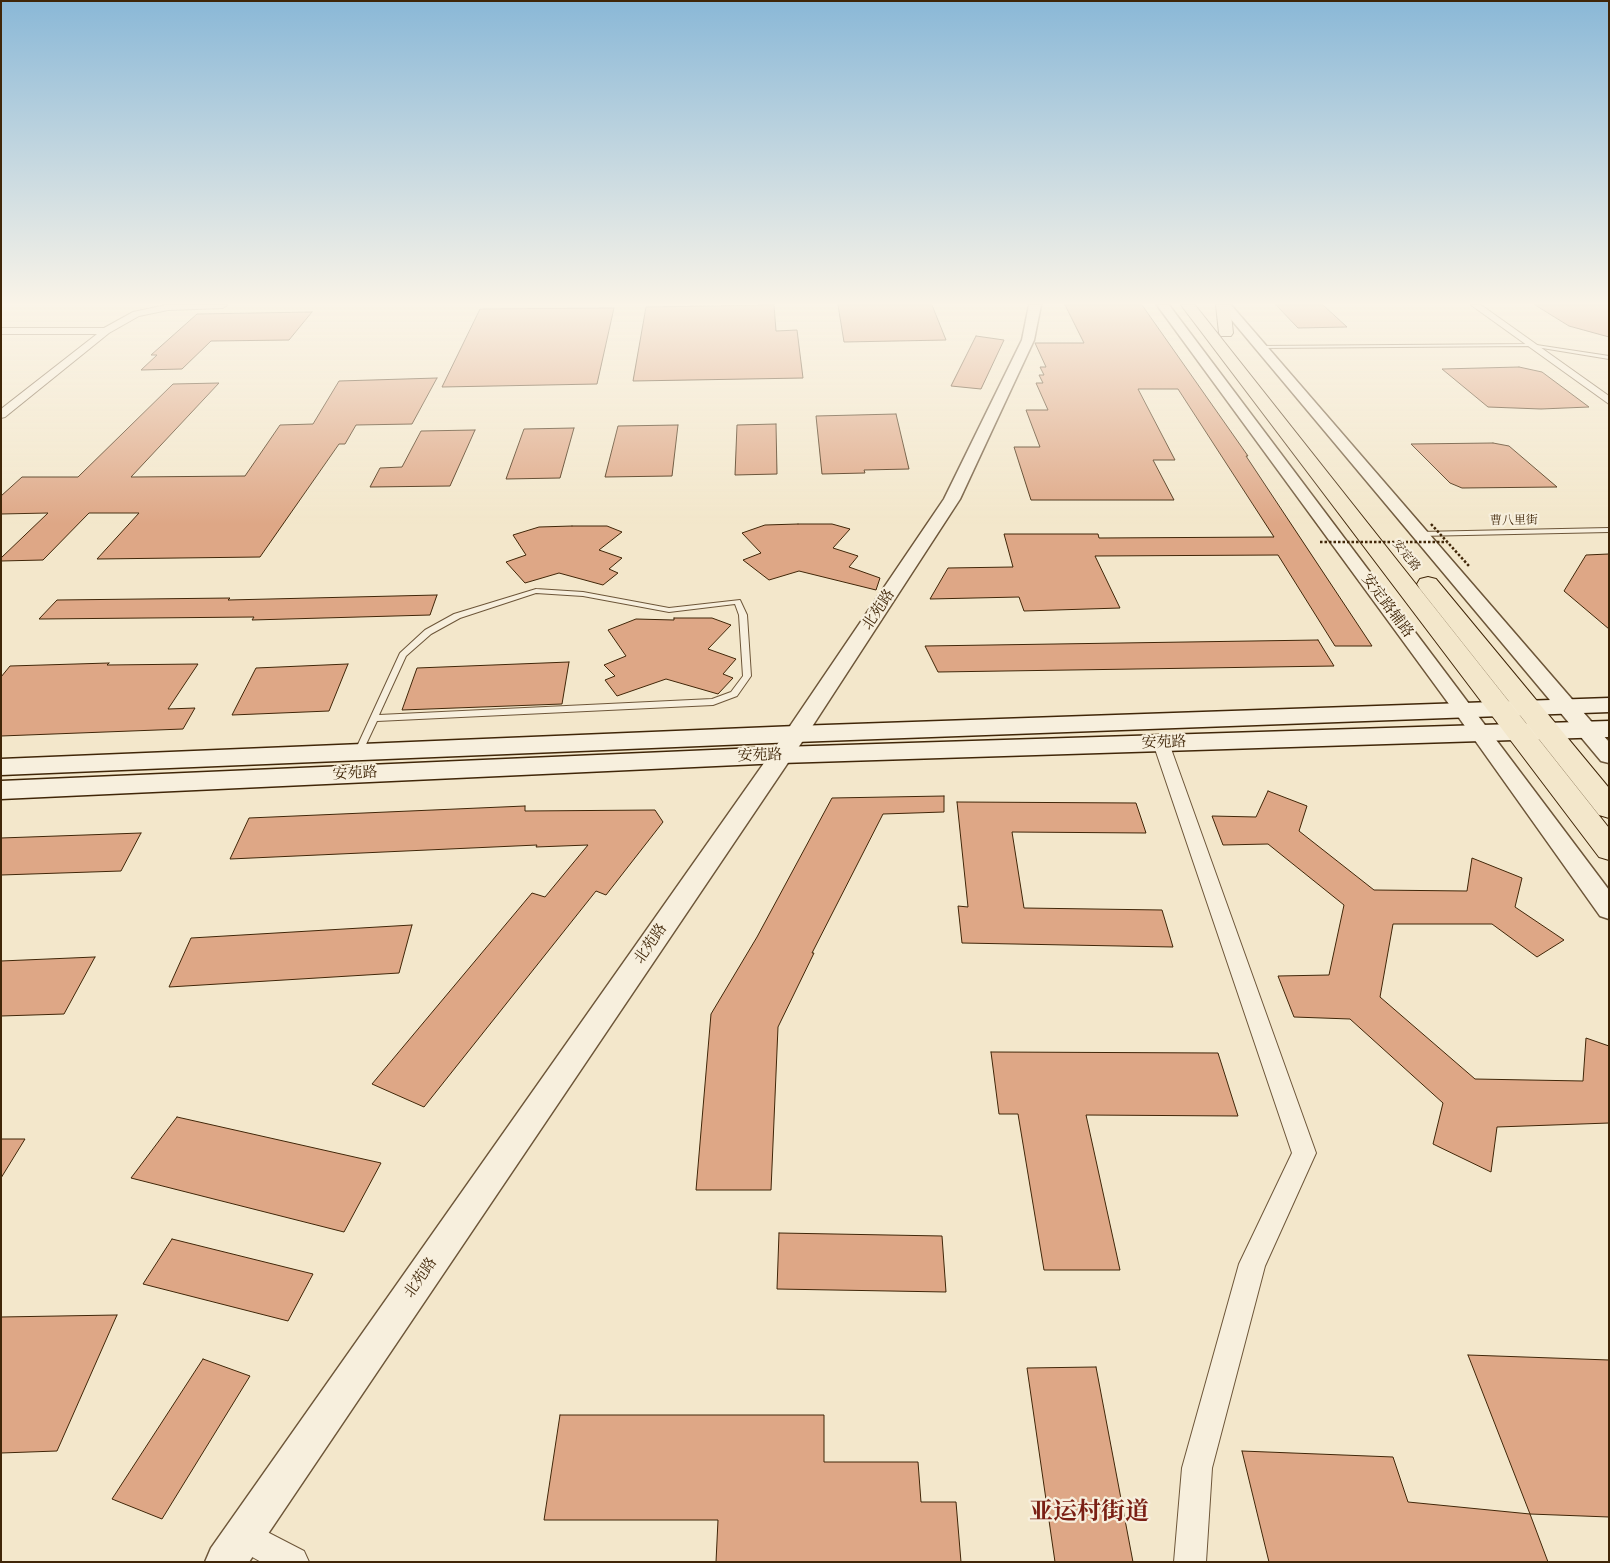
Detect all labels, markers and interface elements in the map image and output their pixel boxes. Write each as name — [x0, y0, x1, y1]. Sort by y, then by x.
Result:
street label: 曹八里街 — [1490, 513, 1538, 529]
street label: 安定路 — [1389, 537, 1423, 575]
street label: 安定路辅路 — [1357, 571, 1417, 641]
street label: 北苑路 — [859, 586, 899, 634]
street label: 安苑路 — [1141, 733, 1187, 753]
street label: 安苑路 — [737, 746, 783, 766]
street label: 安苑路 — [332, 764, 378, 784]
street label: 北苑路 — [631, 920, 671, 968]
street label: 北苑路 — [401, 1254, 441, 1302]
district label: 亚运村街道 — [1029, 1499, 1149, 1527]

